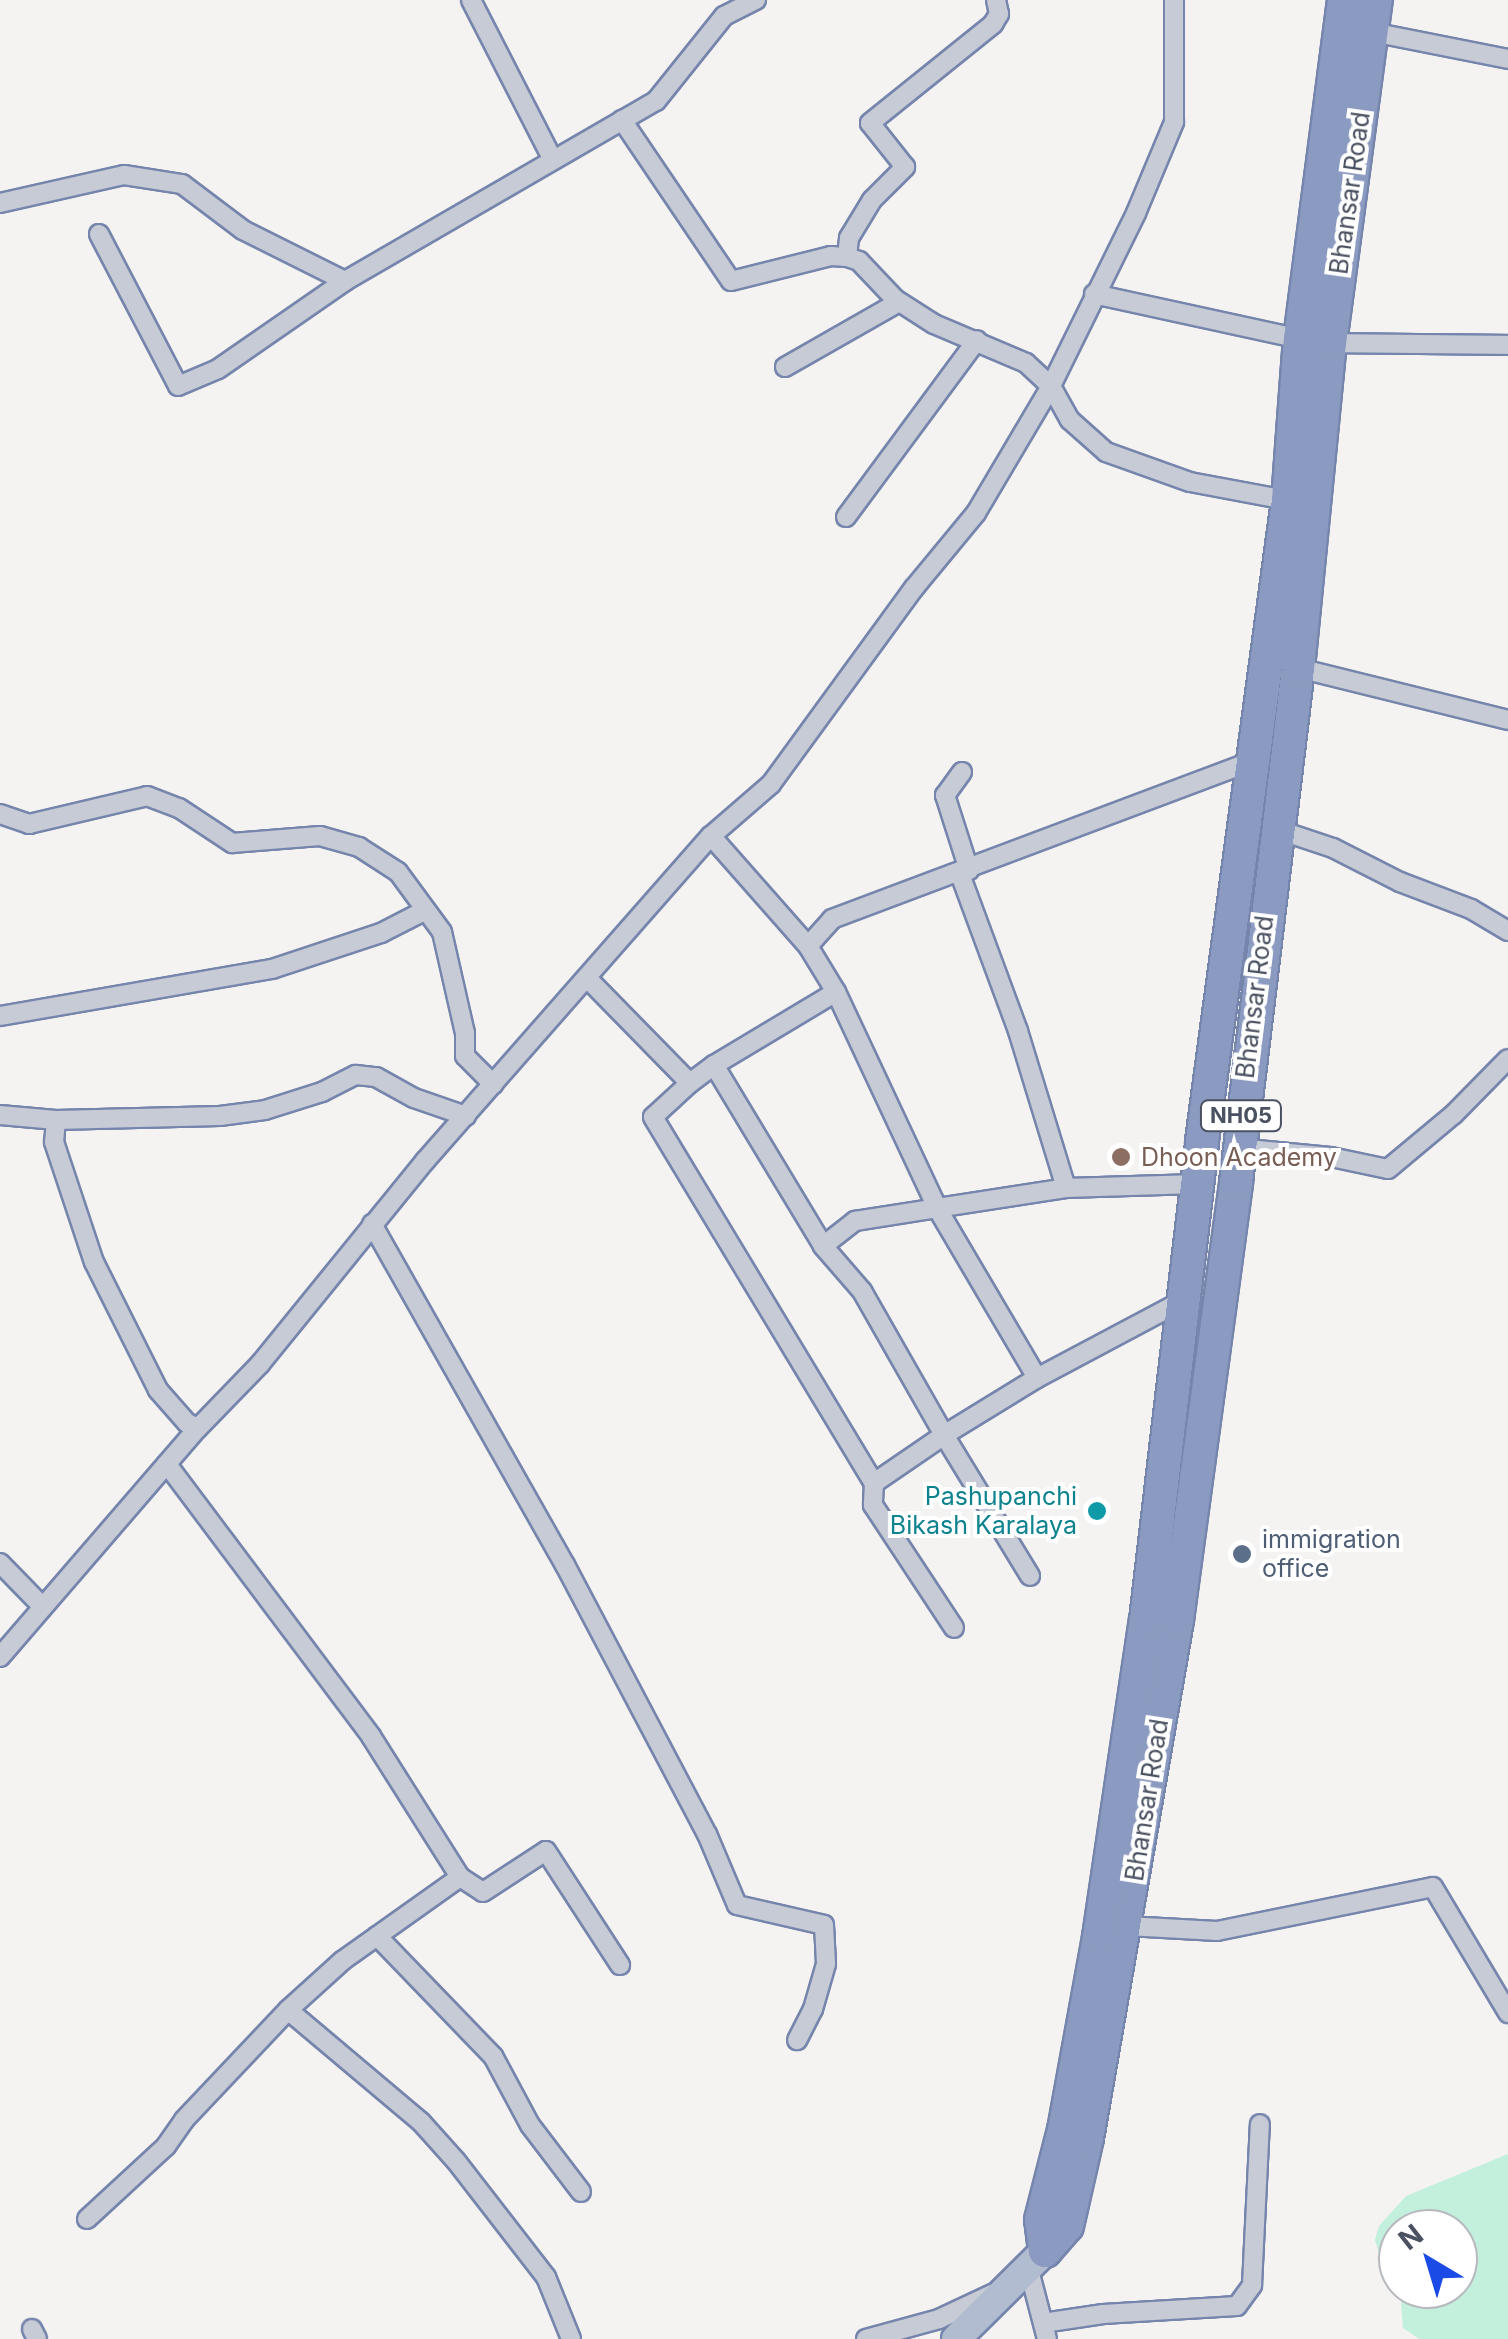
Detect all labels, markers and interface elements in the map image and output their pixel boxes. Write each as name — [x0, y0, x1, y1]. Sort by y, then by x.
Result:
street label: Bhansar Road — [1324, 110, 1376, 276]
street label: Bhansar Road — [1230, 914, 1280, 1080]
road number: NH05 — [1198, 1099, 1284, 1133]
place label: Dhoon Academy — [1141, 1142, 1337, 1172]
marker: Dhoon Academy — [1110, 1146, 1132, 1168]
place label: Pashupanchi Bikash Karalaya — [890, 1482, 1077, 1541]
marker: Pashupanchi Bikash Karalaya — [1086, 1500, 1108, 1522]
place label: immigration office — [1262, 1525, 1401, 1584]
marker: immigration office — [1231, 1543, 1253, 1565]
street label: Bhansar Road — [1119, 1717, 1175, 1883]
north arrow — [1378, 2209, 1478, 2309]
text: N — [1392, 2217, 1430, 2257]

